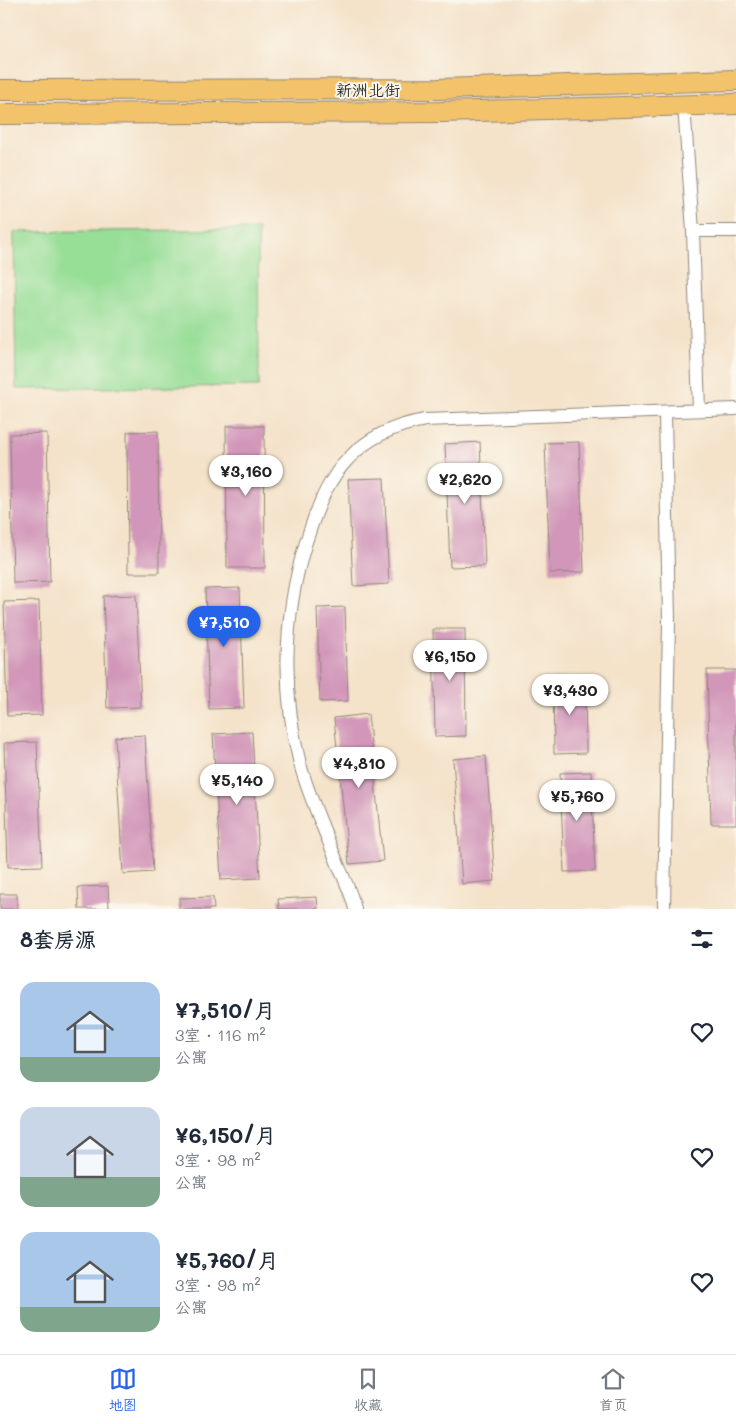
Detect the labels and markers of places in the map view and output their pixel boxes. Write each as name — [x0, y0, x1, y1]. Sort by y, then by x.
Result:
pin: ¥3,160 — [205, 454, 287, 497]
pin: ¥2,620 — [424, 462, 506, 505]
pin: ¥7,510 — [183, 606, 265, 648]
pin: ¥6,150 — [409, 640, 491, 682]
pin: ¥3,430 — [529, 674, 611, 716]
pin: ¥4,810 — [318, 746, 400, 789]
pin: ¥5,140 — [196, 764, 278, 806]
pin: ¥5,760 — [536, 780, 618, 822]

